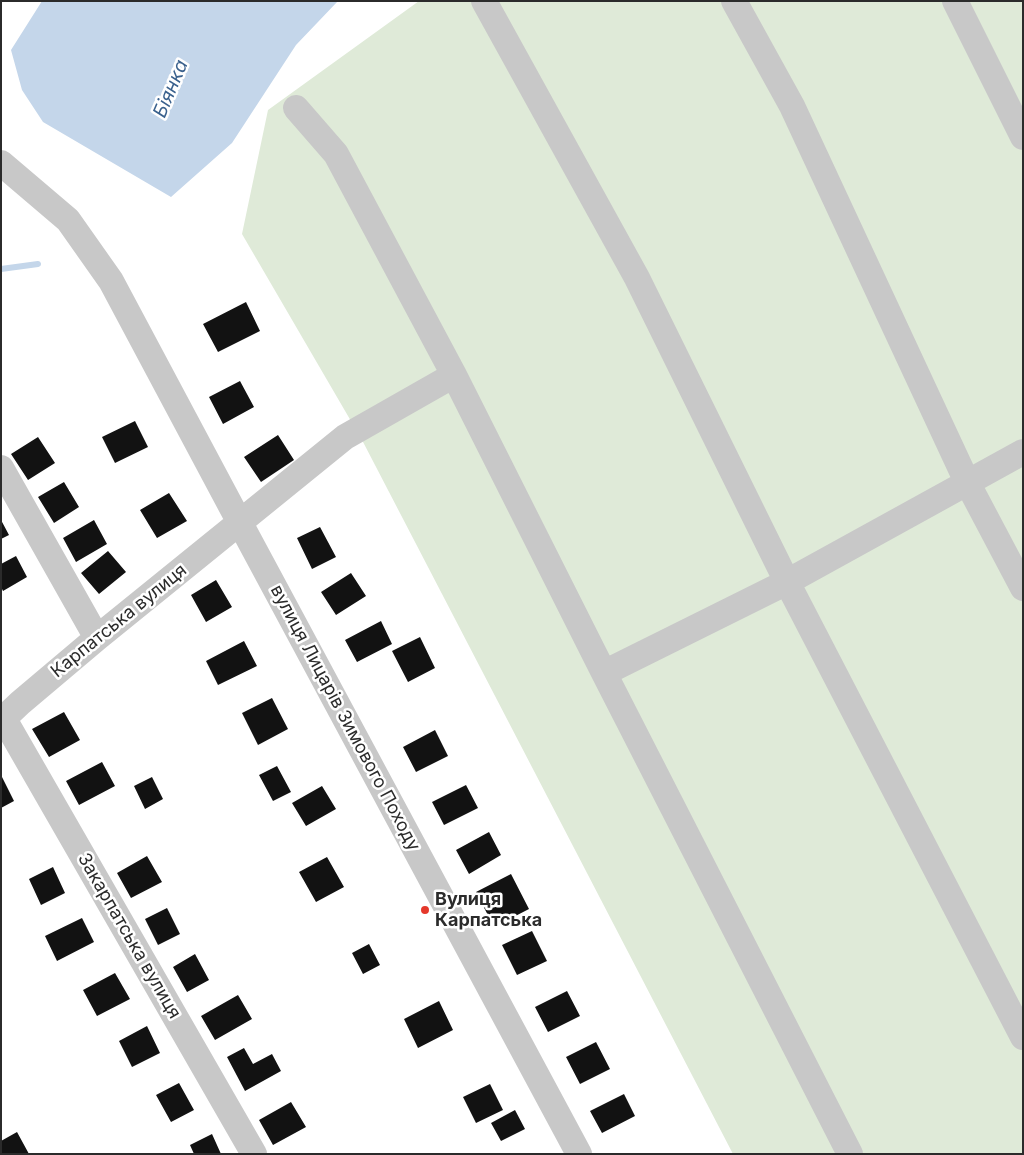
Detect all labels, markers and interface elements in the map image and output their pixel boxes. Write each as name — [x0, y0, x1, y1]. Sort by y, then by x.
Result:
water label: Біянка — [149, 57, 193, 121]
street label: Карпатська вулиця — [47, 560, 191, 682]
street label: вулиця Лицарів Зимового Походу — [266, 581, 424, 855]
street label: Закарпатська вулиця — [73, 849, 185, 1023]
place label: Вулиця Карпатська — [435, 889, 542, 932]
marker: Вулиця Карпатська — [419, 904, 431, 916]

